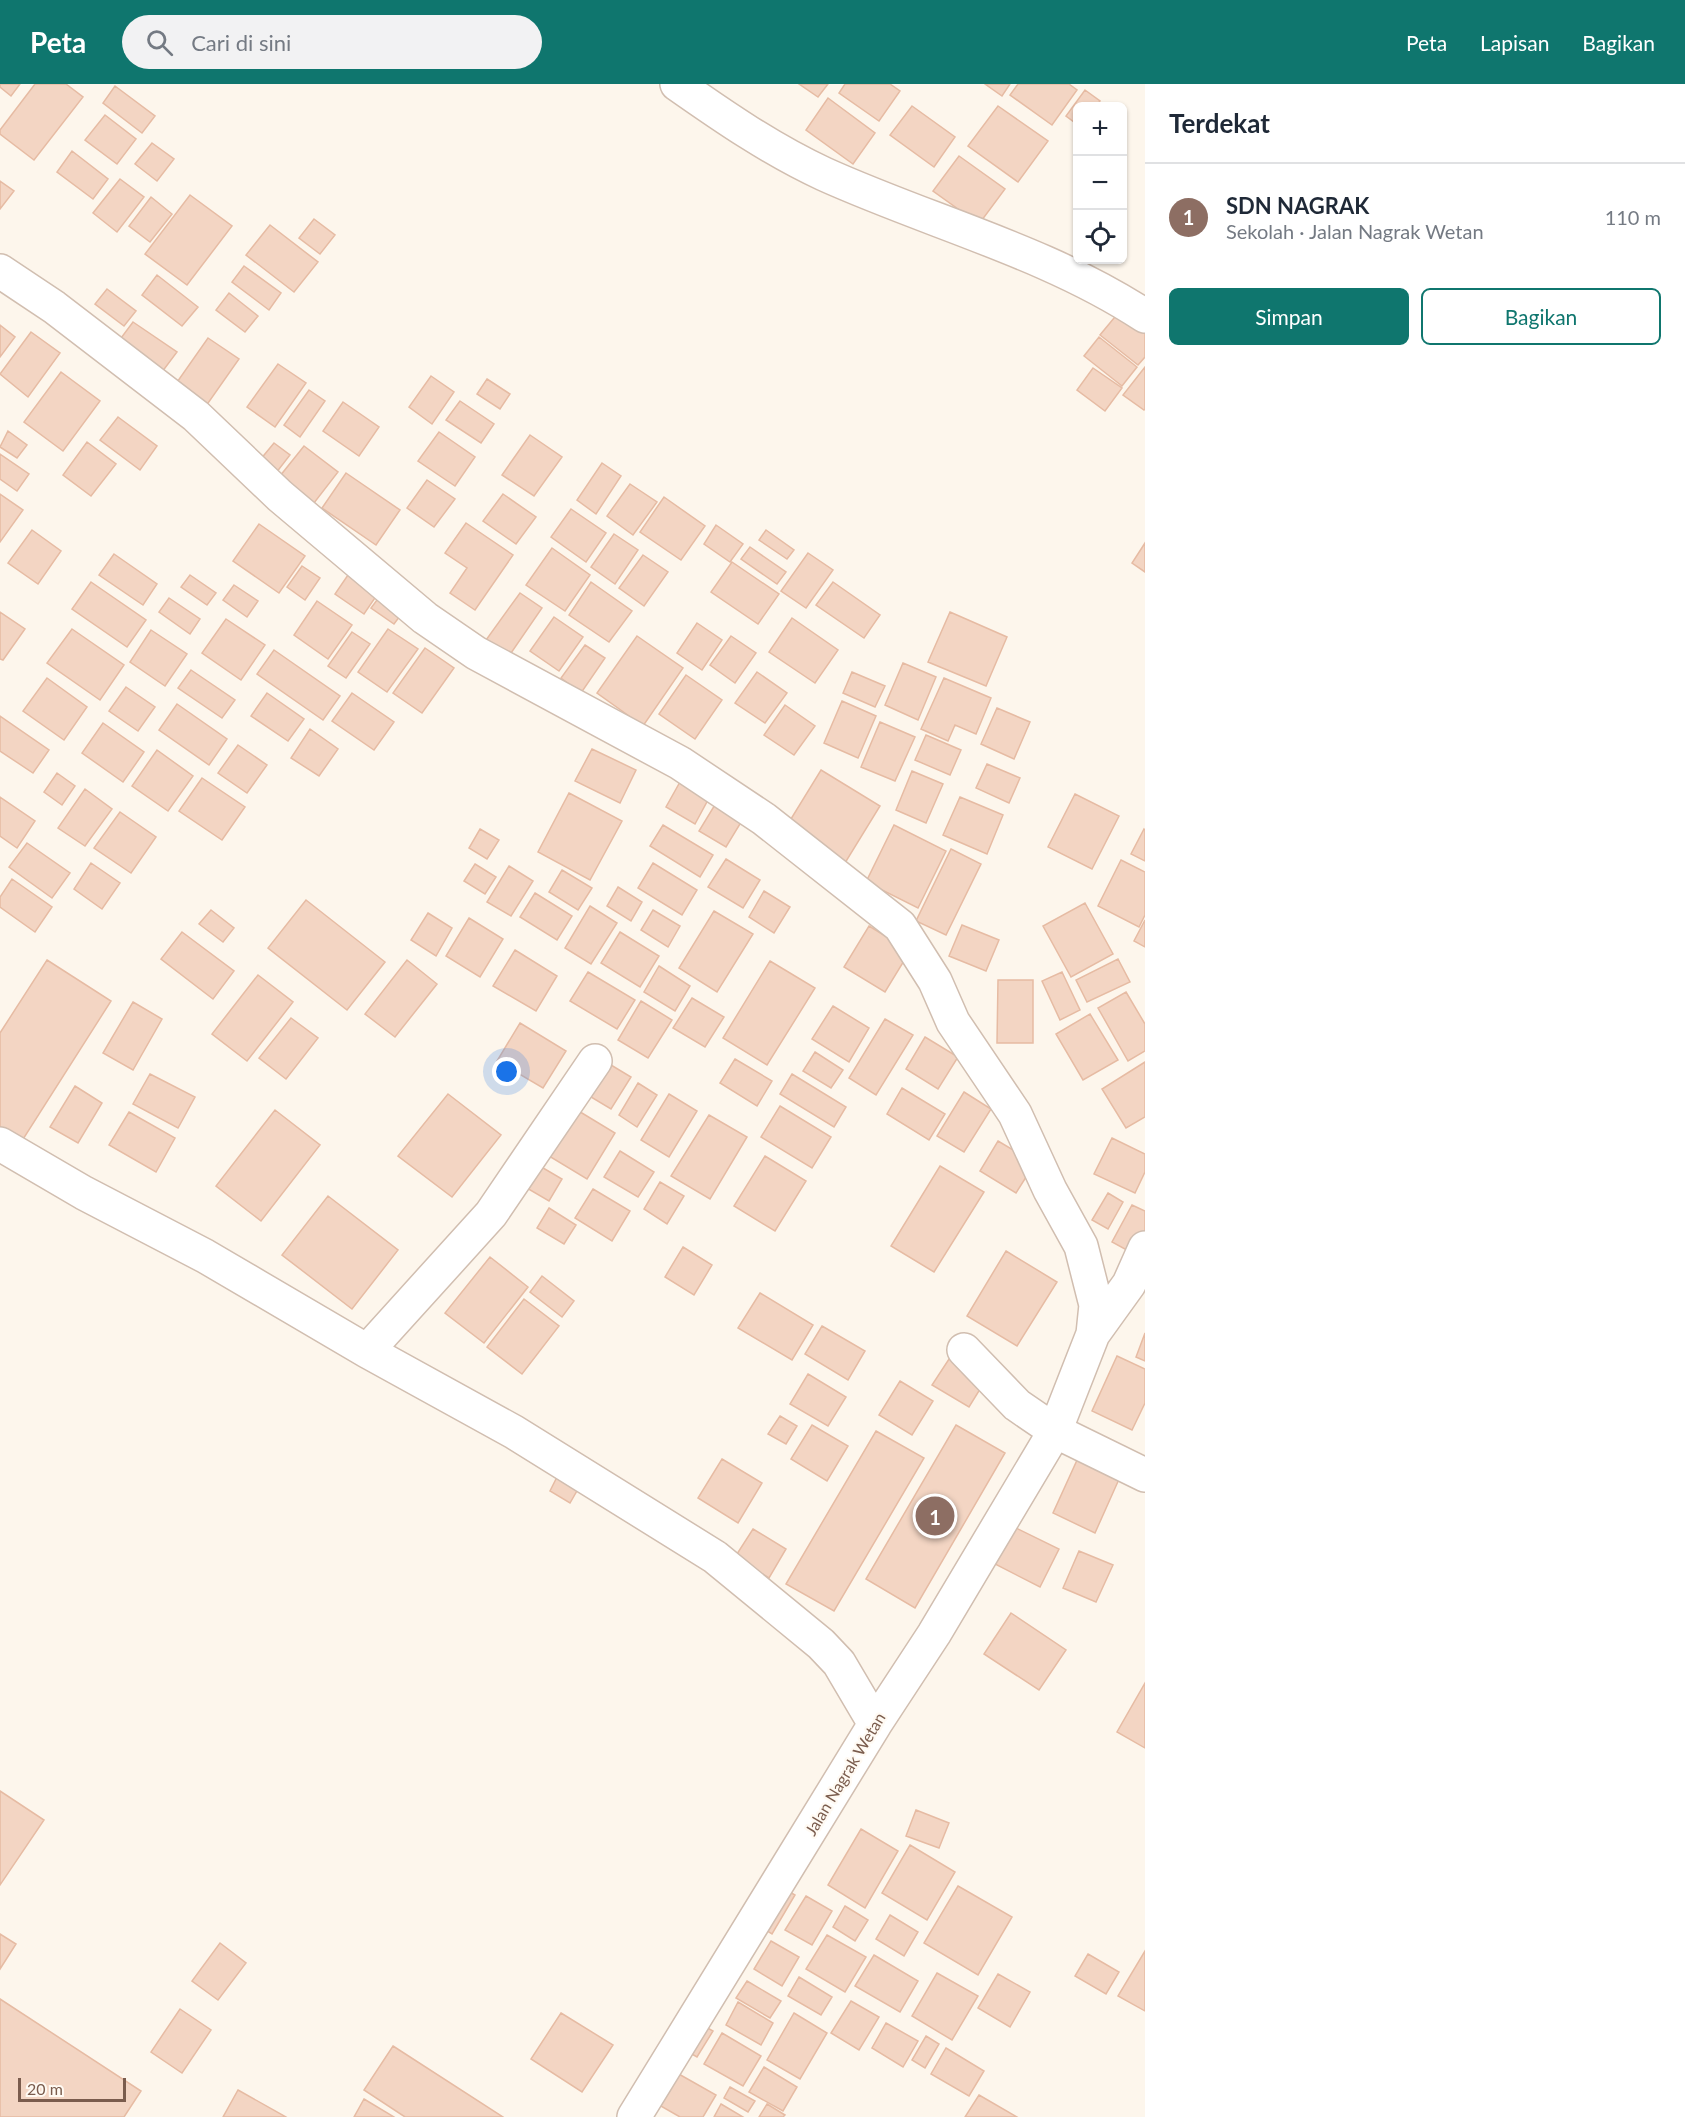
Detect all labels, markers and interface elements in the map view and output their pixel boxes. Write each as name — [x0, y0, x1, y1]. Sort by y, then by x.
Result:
search box — [122, 15, 542, 69]
text: Peta — [30, 25, 86, 59]
icon: search — [143, 26, 176, 59]
text: Cari di sini — [191, 29, 291, 56]
text: Peta — [1406, 30, 1447, 55]
text: Lapisan — [1480, 30, 1549, 55]
text: Bagikan — [1582, 30, 1655, 55]
map controls — [1073, 102, 1127, 264]
button: + — [1073, 102, 1127, 156]
text: Terdekat — [1169, 107, 1270, 139]
button: − — [1073, 156, 1127, 210]
text: SDN NAGRAK — [1226, 192, 1369, 219]
text: 1 — [1183, 205, 1194, 229]
text: 110 m — [1605, 205, 1661, 229]
button: locate — [1073, 210, 1127, 264]
text: Sekolah · Jalan Nagrak Wetan — [1226, 219, 1484, 243]
button: Simpan — [1169, 288, 1409, 345]
button: Bagikan — [1421, 288, 1661, 345]
your location — [492, 1057, 521, 1086]
pin: 1 — [916, 1494, 954, 1538]
street label: Jalan Nagrak Wetan — [800, 1709, 889, 1839]
scale bar — [18, 2075, 126, 2102]
text: 20 m — [27, 2079, 63, 2098]

